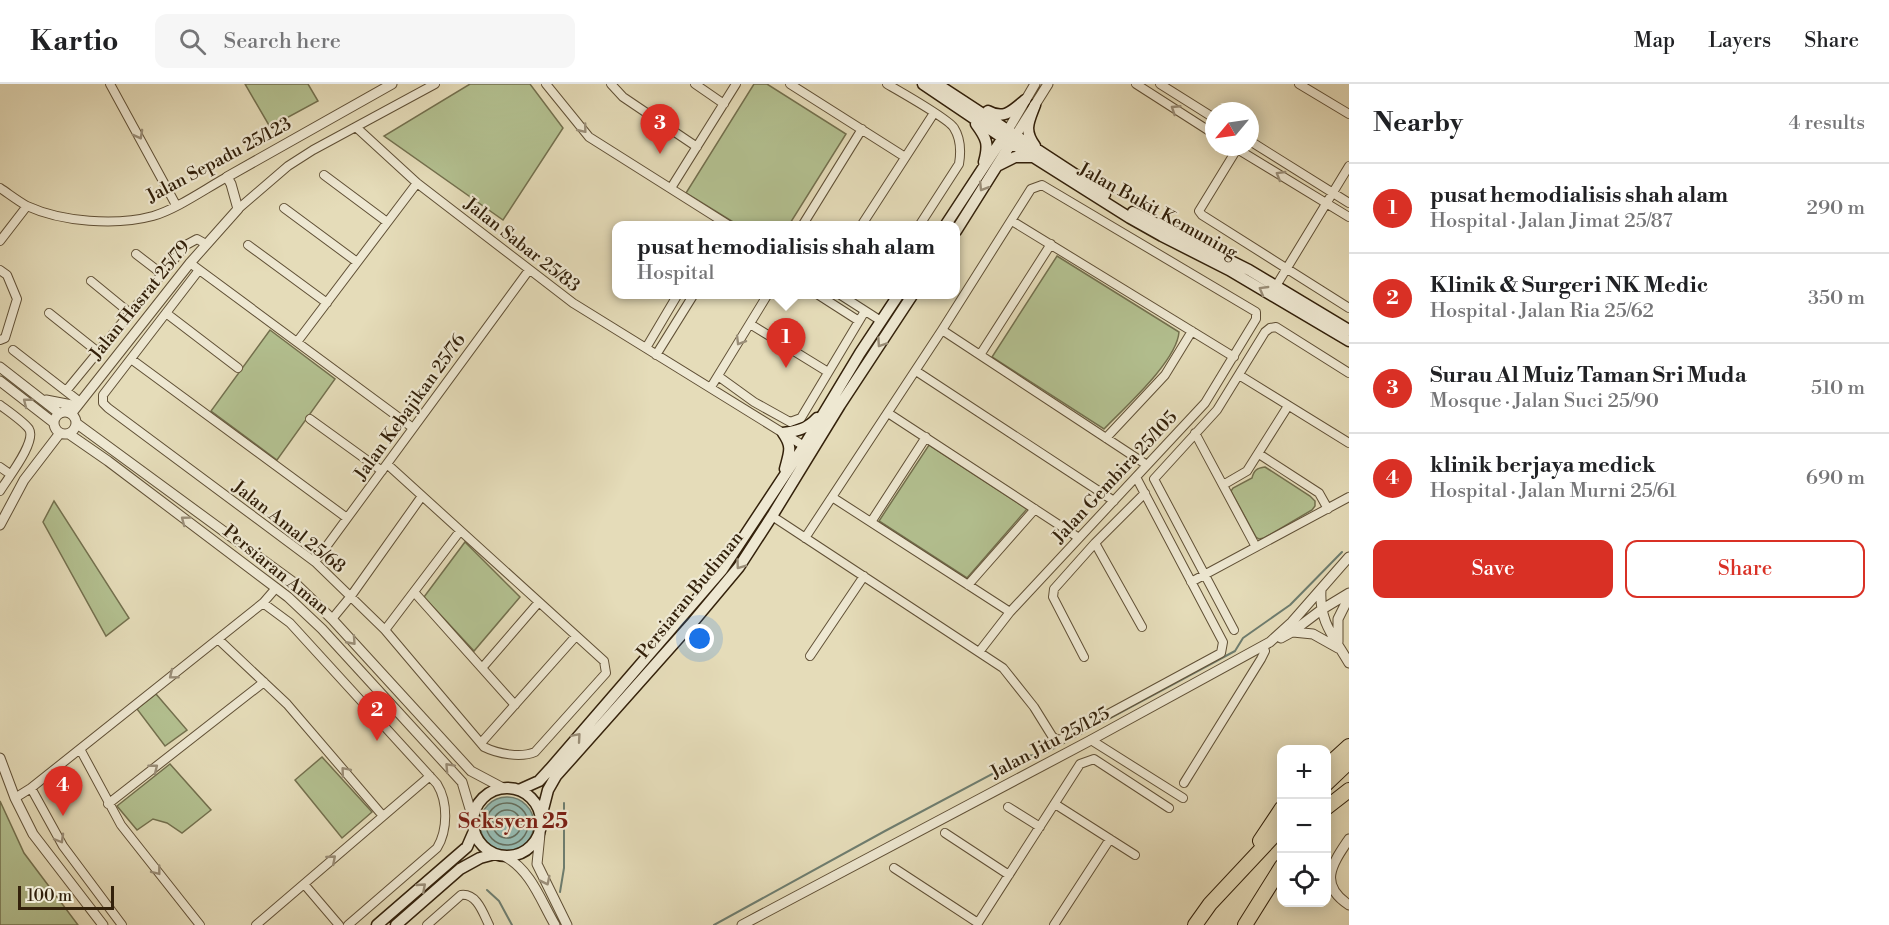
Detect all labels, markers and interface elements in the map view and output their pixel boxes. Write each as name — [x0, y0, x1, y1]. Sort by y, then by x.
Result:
search box — [155, 14, 575, 68]
text: Kartio — [30, 24, 119, 59]
icon: search — [176, 25, 209, 58]
text: Search here — [224, 28, 341, 55]
text: Map — [1634, 28, 1675, 54]
text: Layers — [1708, 28, 1771, 54]
text: Share — [1804, 28, 1859, 54]
north arrow — [1205, 102, 1259, 156]
pin: 3 — [640, 104, 680, 154]
one-way arrow — [1171, 105, 1182, 116]
text: Nearby — [1373, 107, 1463, 139]
text: 4 results — [1788, 111, 1865, 136]
street label: Jalan Sepadu 25/123 — [142, 112, 295, 208]
one-way arrow — [576, 122, 587, 133]
one-way arrow — [132, 129, 143, 139]
street label: Jalan Bukit Kemuning — [1073, 157, 1242, 265]
one-way arrow — [1276, 170, 1286, 182]
one-way arrow — [979, 181, 991, 191]
text: pusat hemodialisis shah alam — [1430, 182, 1728, 209]
street label: Jalan Sabar 25/83 — [459, 192, 584, 297]
text: 1 — [1388, 196, 1397, 221]
text: 290 m — [1807, 196, 1865, 221]
text: Hospital · Jalan Jimat 25/87 — [1430, 209, 1673, 234]
popup — [612, 221, 960, 299]
text: pusat hemodialisis shah alam — [637, 234, 935, 261]
street label: Jalan Hasrat 25/79 — [84, 235, 195, 365]
text: Hospital — [637, 261, 714, 286]
text: Klinik & Surgeri NK Medic — [1430, 272, 1708, 299]
one-way arrow — [1259, 285, 1269, 297]
text: 2 — [1386, 286, 1399, 311]
text: 350 m — [1808, 286, 1865, 311]
text: Hospital · Jalan Ria 25/62 — [1430, 299, 1654, 324]
pin: 1 — [766, 318, 806, 368]
street label: Jalan Kebajikan 25/76 — [349, 329, 471, 486]
one-way arrow — [735, 335, 747, 345]
one-way arrow — [876, 337, 888, 347]
text: Surau Al Muiz Taman Sri Muda — [1430, 362, 1747, 389]
text: 3 — [1386, 376, 1399, 401]
text: 510 m — [1811, 376, 1865, 401]
text: Mosque · Jalan Suci 25/90 — [1430, 389, 1659, 414]
one-way arrow — [23, 398, 34, 409]
street label: Jalan Gembira 25/105 — [1047, 406, 1182, 549]
text: klinik berjaya medick — [1430, 452, 1656, 479]
text: 4 — [1386, 466, 1399, 491]
text: 690 m — [1806, 466, 1865, 491]
street label: Jalan Amal 25/68 — [227, 475, 350, 578]
text: Hospital · Jalan Murni 25/61 — [1430, 479, 1677, 504]
one-way arrow — [181, 516, 192, 527]
street label: Persiaran Aman — [218, 520, 334, 620]
street label: Persiaran Budiman — [632, 527, 748, 663]
button: Save — [1373, 540, 1613, 598]
button: Share — [1625, 540, 1865, 598]
one-way arrow — [736, 558, 747, 569]
your location — [685, 624, 714, 653]
one-way arrow — [345, 634, 356, 645]
one-way arrow — [169, 668, 180, 679]
pin: 2 — [358, 692, 397, 741]
street label: Jalan Jitu 25/125 — [986, 702, 1114, 785]
one-way arrow — [570, 733, 581, 744]
map controls — [1277, 745, 1331, 907]
button: + — [1277, 745, 1331, 799]
one-way arrow — [148, 764, 159, 775]
one-way arrow — [445, 764, 456, 774]
pin: 4 — [44, 766, 82, 816]
one-way arrow — [341, 767, 352, 778]
button: − — [1277, 799, 1331, 853]
district label: Seksyen 25 — [458, 809, 568, 835]
one-way arrow — [52, 833, 64, 843]
button: locate — [1277, 853, 1331, 907]
one-way arrow — [325, 856, 336, 867]
one-way arrow — [150, 864, 161, 875]
one-way arrow — [538, 874, 550, 885]
scale bar — [18, 883, 114, 910]
one-way arrow — [415, 883, 425, 894]
text: 100 m — [27, 886, 72, 906]

